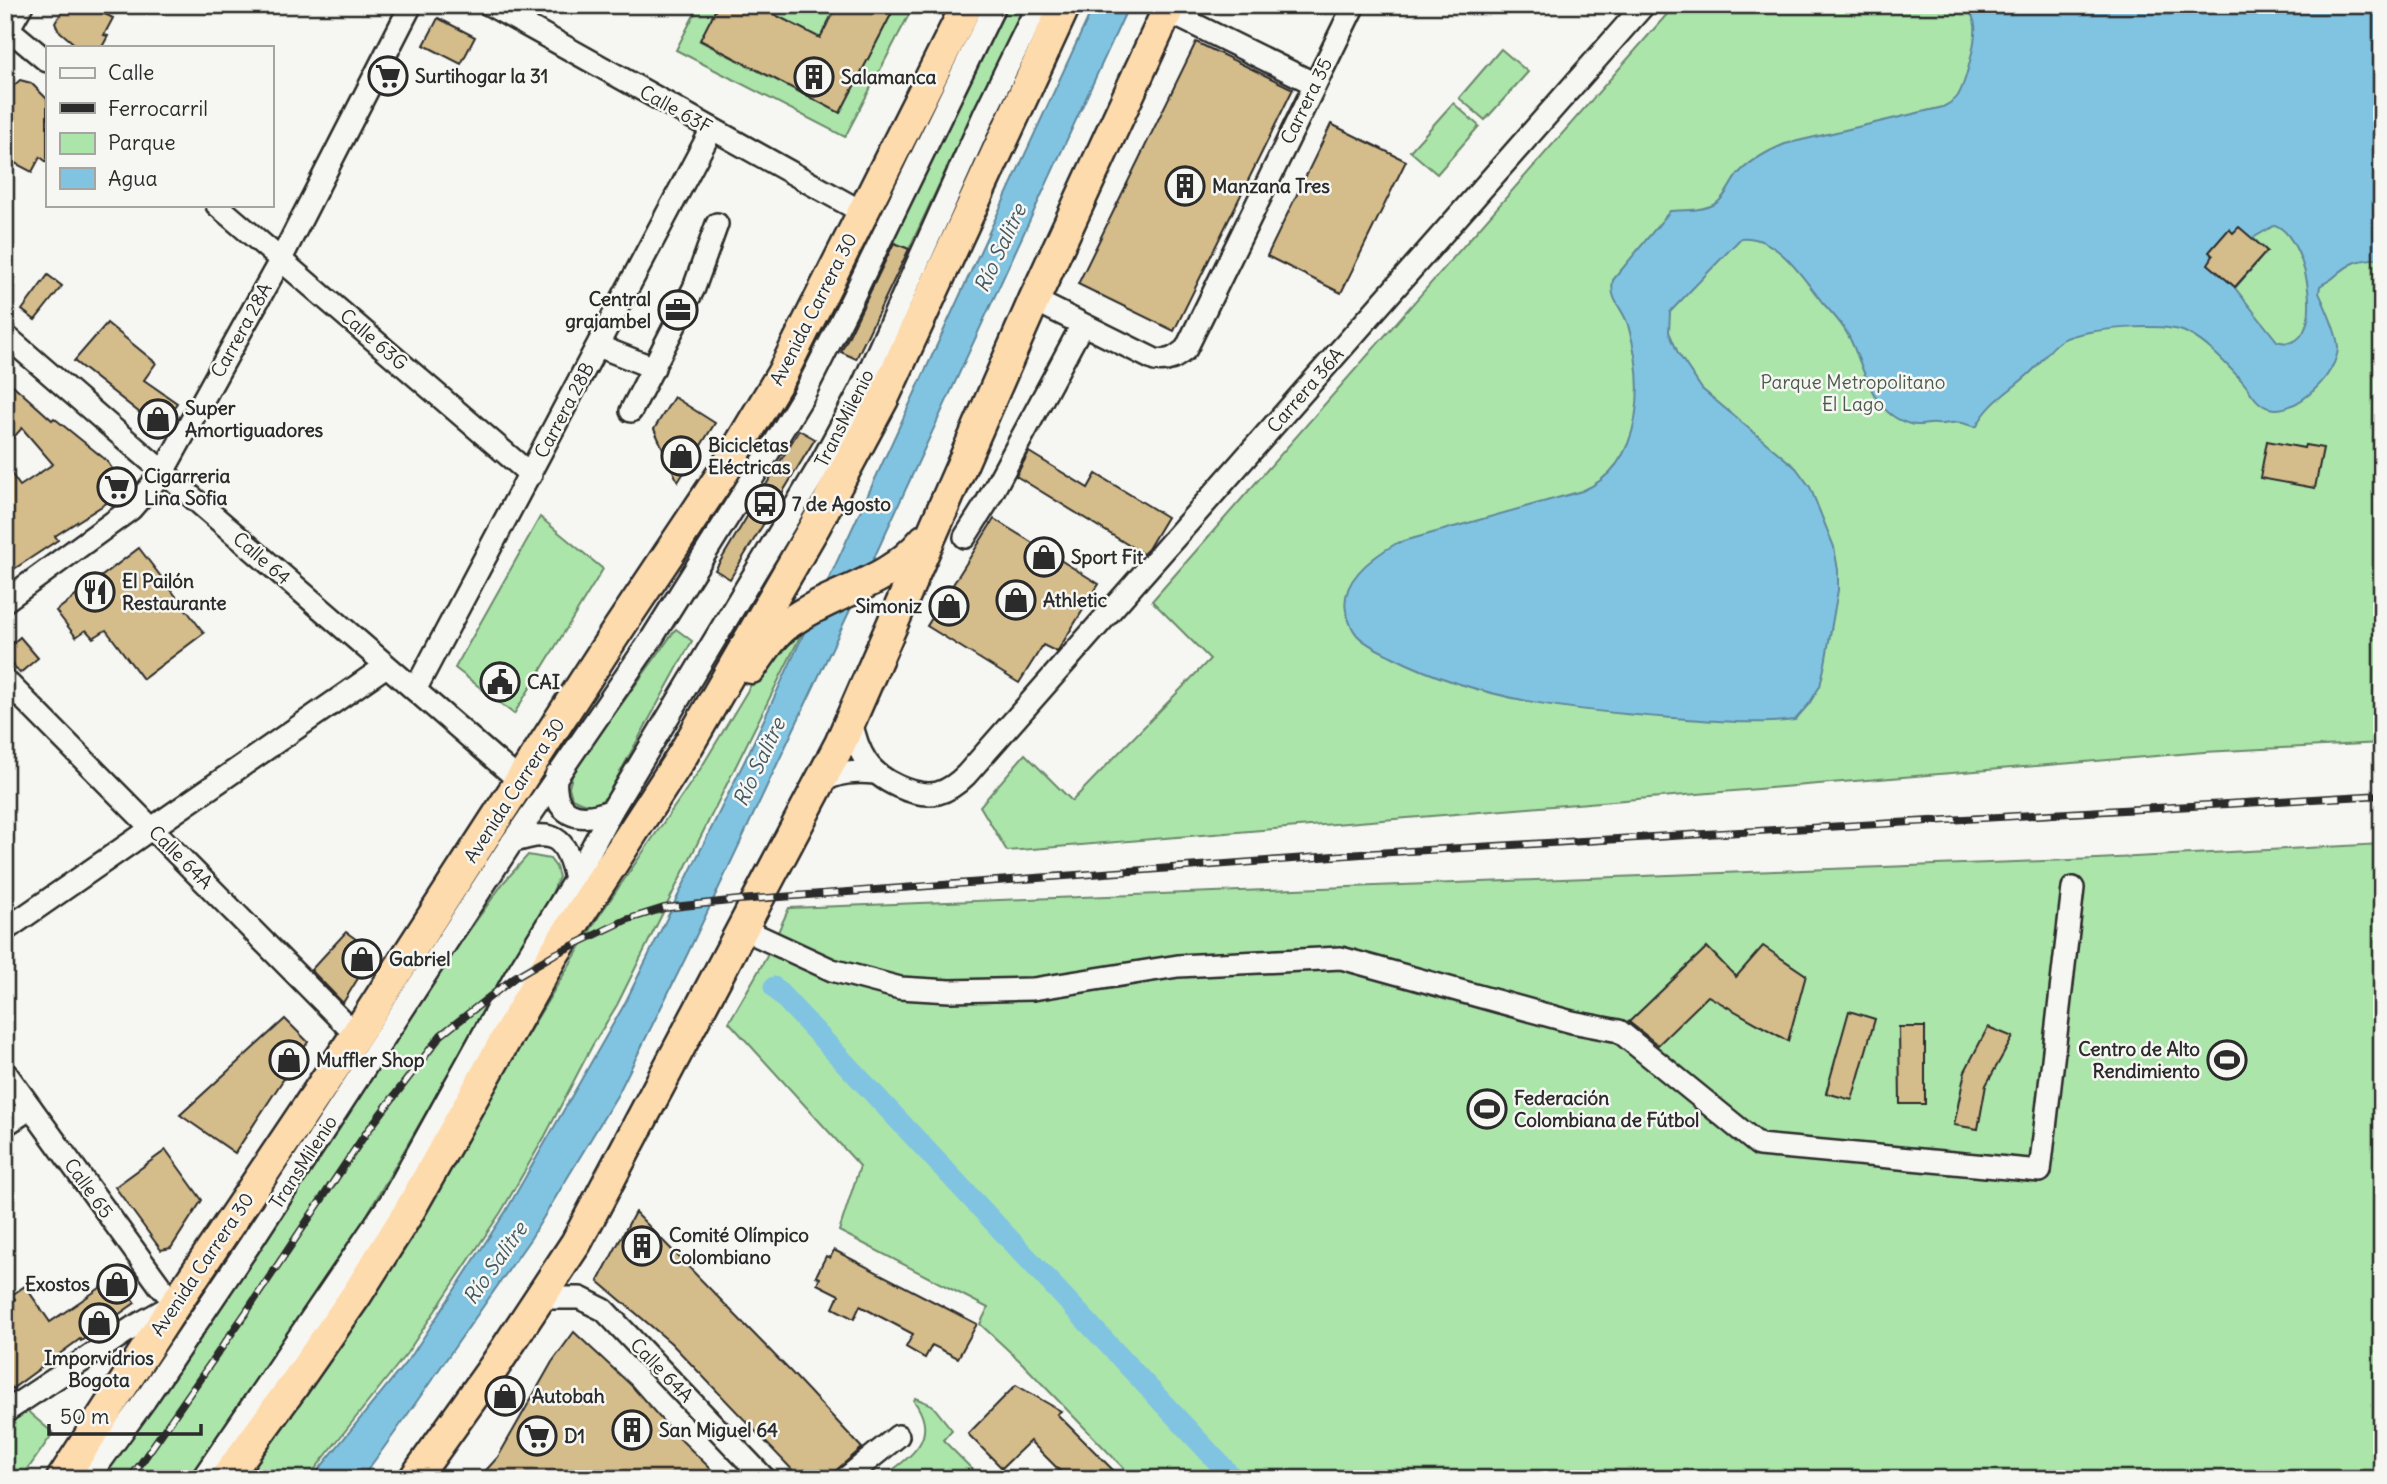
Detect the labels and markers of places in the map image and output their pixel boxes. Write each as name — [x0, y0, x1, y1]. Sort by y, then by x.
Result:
supermarket icon: Surtihogar la 31 — [367, 55, 409, 97]
building icon: Salamanca — [793, 56, 835, 98]
place label: Surtihogar la 31 — [415, 64, 548, 88]
place label: Salamanca — [841, 65, 937, 89]
building icon: Manzana Tres — [1164, 165, 1206, 207]
place label: Manzana Tres — [1212, 174, 1330, 198]
place label: Central grajambel — [565, 287, 651, 333]
office icon: Central grajambel — [657, 289, 699, 331]
place label: Super Amortiguadores — [185, 396, 324, 442]
shop icon: Super Amortiguadores — [137, 398, 179, 440]
place label: Bicicletas Eléctricas — [708, 433, 791, 479]
shop icon: Bicicletas Eléctricas — [660, 435, 702, 477]
place label: Cigarreria Lina Sofia — [144, 464, 230, 510]
supermarket icon: Cigarreria Lina Sofia — [96, 466, 138, 508]
bus stop icon: 7 de Agosto — [744, 483, 786, 525]
place label: 7 de Agosto — [792, 492, 891, 516]
shop icon: Sport Fit — [1023, 536, 1065, 578]
place label: Sport Fit — [1071, 545, 1144, 569]
place label: El Pailón Restaurante — [122, 569, 226, 615]
restaurant icon: El Pailón Restaurante — [74, 571, 116, 613]
shop icon: Athletic — [995, 579, 1037, 621]
shop icon: Simoniz — [928, 585, 970, 627]
place label: Athletic — [1043, 588, 1108, 612]
place label: Simoniz — [855, 594, 922, 618]
public building icon: CAI — [479, 661, 521, 703]
place label: CAI — [527, 670, 560, 694]
shop icon: Gabriel — [341, 938, 383, 980]
place label: Gabriel — [389, 947, 451, 971]
place label: Centro de Alto Rendimiento — [2078, 1037, 2200, 1083]
shop icon: Muffler Shop — [268, 1039, 310, 1081]
sports icon: Centro de Alto Rendimiento — [2206, 1039, 2248, 1081]
place label: Muffler Shop — [316, 1048, 425, 1072]
place label: Federación Colombiana de Fútbol — [1514, 1086, 1699, 1132]
sports icon: Federación Colombiana de Fútbol — [1466, 1088, 1508, 1130]
place label: Comité Olímpico Colombiano — [669, 1223, 809, 1269]
building icon: Comité Olímpico Colombiano — [621, 1225, 663, 1267]
shop icon: Exostos — [96, 1263, 138, 1305]
place label: Exostos — [25, 1272, 90, 1296]
shop icon: Imporvidrios Bogota — [78, 1302, 120, 1344]
place label: Imporvidrios Bogota — [44, 1346, 154, 1392]
shop icon: Autobah — [484, 1375, 526, 1417]
place label: Autobah — [532, 1384, 605, 1408]
building icon: San Miguel 64 — [611, 1409, 653, 1451]
supermarket icon: D1 — [516, 1415, 558, 1457]
place label: San Miguel 64 — [659, 1418, 778, 1442]
place label: D1 — [564, 1424, 585, 1448]

